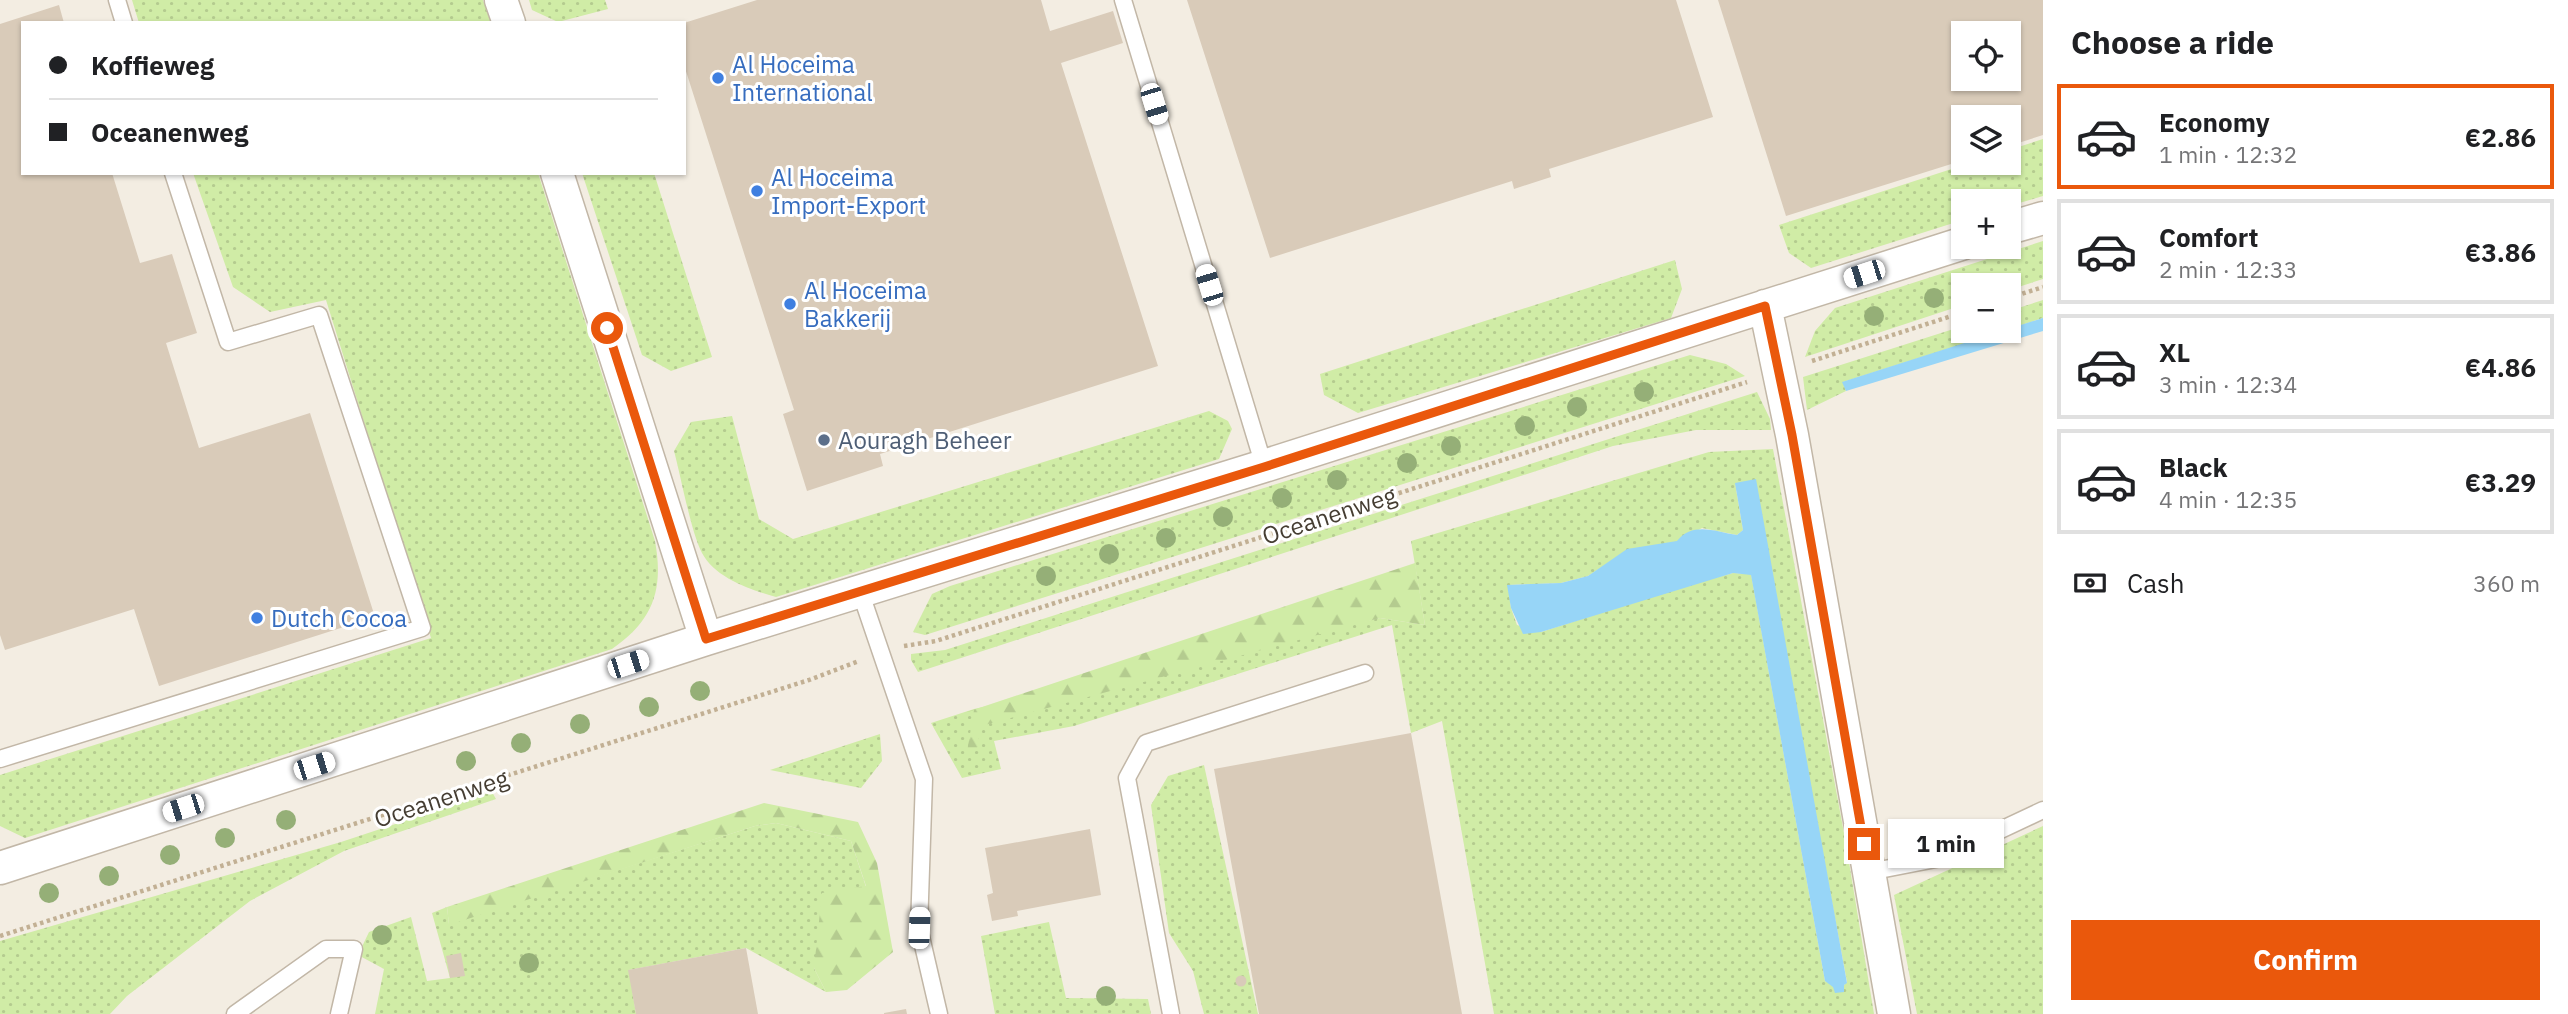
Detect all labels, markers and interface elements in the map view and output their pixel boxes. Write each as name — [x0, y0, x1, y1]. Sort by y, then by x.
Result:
map controls — [1951, 21, 2021, 343]
button: locate — [1951, 21, 2021, 91]
text: Choose a ride — [2071, 21, 2274, 63]
text: Koffieweg — [91, 48, 214, 82]
place label: Al Hoceima International — [732, 48, 873, 108]
marker: Al Hoceima International — [710, 70, 726, 86]
car — [1138, 81, 1171, 127]
button: layers — [1951, 105, 2021, 175]
icon: car — [2075, 105, 2138, 168]
text: Economy — [2159, 105, 2270, 139]
text: Oceanenweg — [91, 115, 248, 149]
text: €2.86 — [2465, 120, 2536, 154]
text: 1 min · 12:32 — [2159, 139, 2297, 169]
place label: Al Hoceima Import-Export — [771, 161, 926, 221]
marker: Al Hoceima Import-Export — [749, 183, 765, 199]
button: + — [1951, 189, 2021, 259]
icon: car — [2075, 220, 2138, 283]
text: Comfort — [2159, 220, 2258, 254]
text: €3.86 — [2465, 235, 2536, 269]
text: 2 min · 12:33 — [2159, 254, 2297, 284]
car — [1841, 258, 1888, 290]
car — [1193, 262, 1226, 308]
button: − — [1951, 273, 2021, 343]
place label: Al Hoceima Bakkerij — [804, 274, 927, 334]
marker: Al Hoceima Bakkerij — [782, 296, 798, 312]
route start — [591, 312, 623, 344]
icon: car — [2075, 335, 2138, 398]
text: XL — [2159, 335, 2190, 369]
text: €4.86 — [2465, 350, 2536, 384]
text: 3 min · 12:34 — [2159, 369, 2297, 399]
place label: Aouragh Beheer — [838, 424, 1012, 456]
marker: Aouragh Beheer — [816, 432, 832, 448]
icon: car — [2075, 450, 2138, 513]
text: Black — [2159, 450, 2227, 484]
text: €3.29 — [2465, 465, 2536, 499]
street label: Oceanenweg — [1258, 478, 1401, 552]
text: 4 min · 12:35 — [2159, 484, 2297, 514]
icon: cash — [2071, 564, 2109, 602]
text: Cash — [2127, 566, 2184, 600]
text: 360 m — [2473, 568, 2540, 598]
place label: Dutch Cocoa — [271, 602, 407, 634]
marker: Dutch Cocoa — [249, 610, 265, 626]
car — [605, 648, 652, 680]
car — [291, 750, 338, 782]
street label: Oceanenweg — [370, 761, 513, 835]
car — [160, 792, 207, 824]
callout: 1 min — [1888, 820, 2004, 868]
route end — [1848, 828, 1880, 860]
text: 1 min — [1916, 828, 1976, 858]
car — [908, 907, 931, 949]
button: Confirm — [2071, 920, 2540, 1000]

